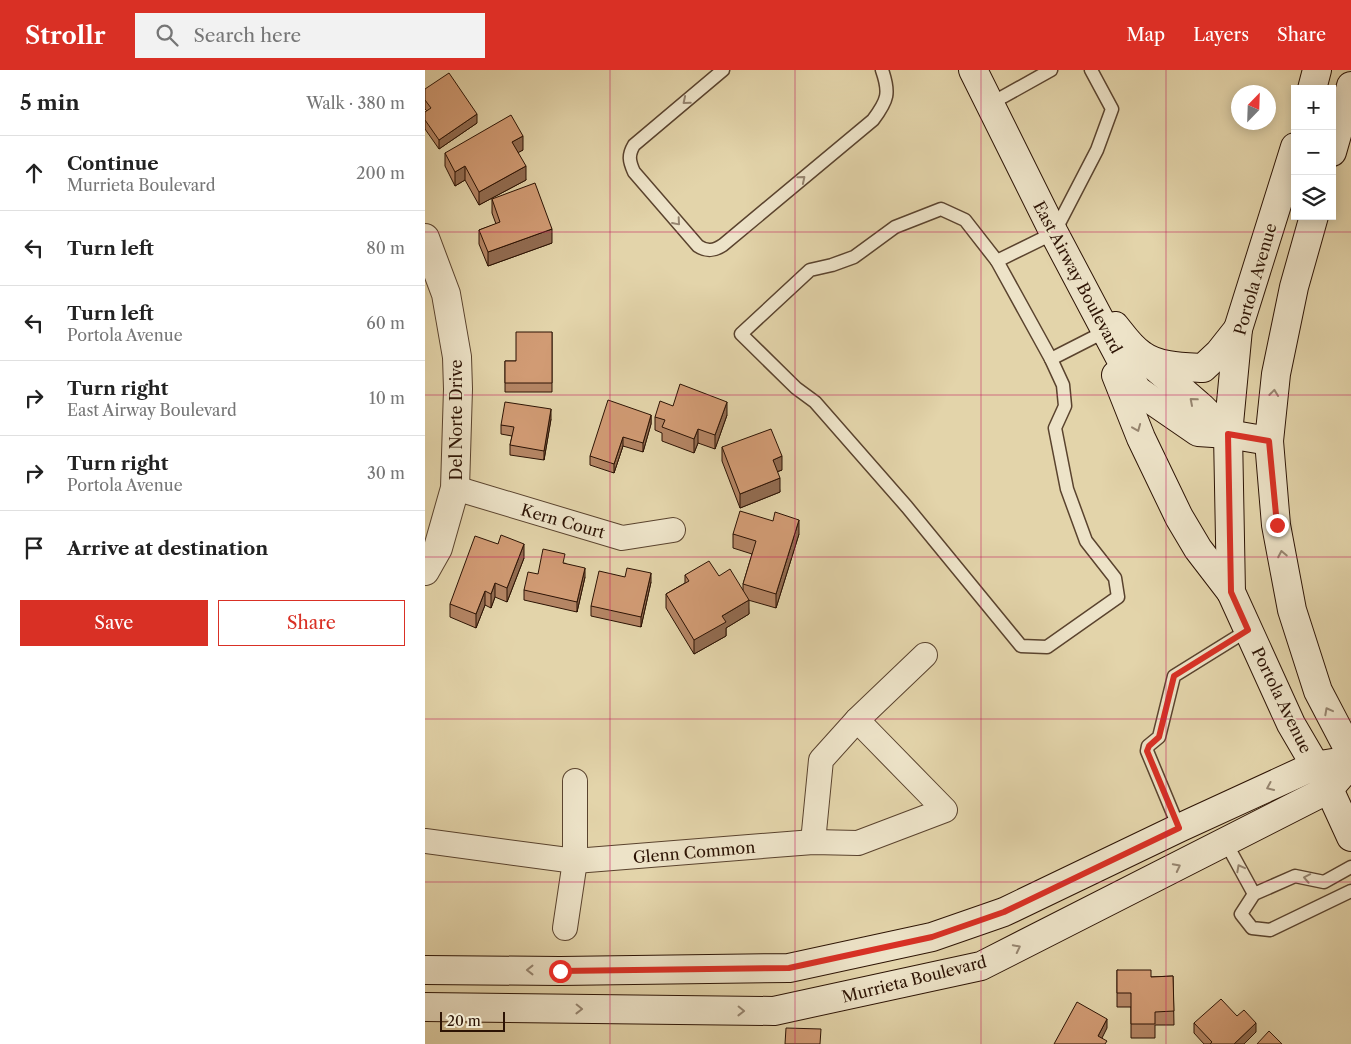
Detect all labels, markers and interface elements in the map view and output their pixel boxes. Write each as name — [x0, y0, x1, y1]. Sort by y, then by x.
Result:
search box — [135, 13, 485, 58]
text: Strollr — [25, 21, 105, 50]
icon: search — [153, 21, 181, 49]
text: Search here — [193, 24, 301, 47]
text: Map — [1127, 24, 1165, 46]
text: Layers — [1193, 24, 1249, 46]
text: Share — [1277, 24, 1326, 46]
north arrow — [1231, 85, 1276, 130]
map controls — [1291, 85, 1336, 220]
button: + — [1291, 85, 1336, 130]
text: 5 min — [20, 90, 80, 115]
text: Walk · 380 m — [306, 93, 405, 113]
one-way arrow — [682, 96, 691, 105]
button: − — [1291, 130, 1336, 175]
text: Continue — [67, 152, 159, 175]
icon: ahead — [20, 159, 48, 187]
text: 200 m — [356, 163, 405, 183]
text: Murrieta Boulevard — [67, 175, 215, 195]
button: layers — [1291, 175, 1336, 220]
one-way arrow — [796, 177, 805, 185]
street label: East Airway Boulevard — [1029, 197, 1127, 357]
one-way arrow — [671, 216, 680, 225]
street label: Portola Avenue — [1229, 221, 1281, 337]
icon: left — [20, 234, 48, 262]
text: Turn left — [67, 237, 154, 260]
text: 80 m — [366, 238, 405, 258]
text: Turn left — [67, 302, 154, 325]
icon: left — [20, 309, 48, 337]
text: 60 m — [366, 313, 405, 333]
text: Portola Avenue — [67, 325, 183, 345]
street label: Del Norte Drive — [446, 360, 466, 480]
text: Turn right — [67, 377, 168, 400]
icon: right — [20, 384, 48, 412]
text: 10 m — [369, 388, 405, 408]
one-way arrow — [1268, 388, 1279, 396]
one-way arrow — [1190, 397, 1199, 406]
text: East Airway Boulevard — [67, 400, 237, 420]
one-way arrow — [1132, 423, 1142, 431]
text: Turn right — [67, 452, 168, 475]
icon: right — [20, 459, 48, 487]
text: 30 m — [367, 463, 405, 483]
text: Portola Avenue — [67, 475, 183, 495]
street label: Kern Court — [519, 499, 608, 543]
route end — [1266, 514, 1289, 537]
icon: arrive — [20, 534, 48, 562]
text: Arrive at destination — [67, 537, 268, 560]
one-way arrow — [1277, 549, 1287, 558]
button: Save — [20, 600, 208, 646]
button: Share — [218, 600, 405, 646]
street label: Portola Avenue — [1248, 644, 1316, 756]
one-way arrow — [1324, 707, 1334, 716]
one-way arrow — [1266, 780, 1275, 791]
street label: Glenn Common — [632, 837, 756, 867]
one-way arrow — [1172, 863, 1181, 873]
one-way arrow — [1236, 865, 1246, 874]
one-way arrow — [1302, 873, 1311, 884]
one-way arrow — [1012, 944, 1021, 954]
street label: Murrieta Boulevard — [840, 951, 989, 1007]
route start — [549, 960, 572, 983]
one-way arrow — [526, 965, 534, 976]
one-way arrow — [575, 1004, 583, 1014]
one-way arrow — [738, 1006, 745, 1016]
scale bar — [440, 1009, 505, 1032]
text: 20 m — [447, 1012, 481, 1030]

